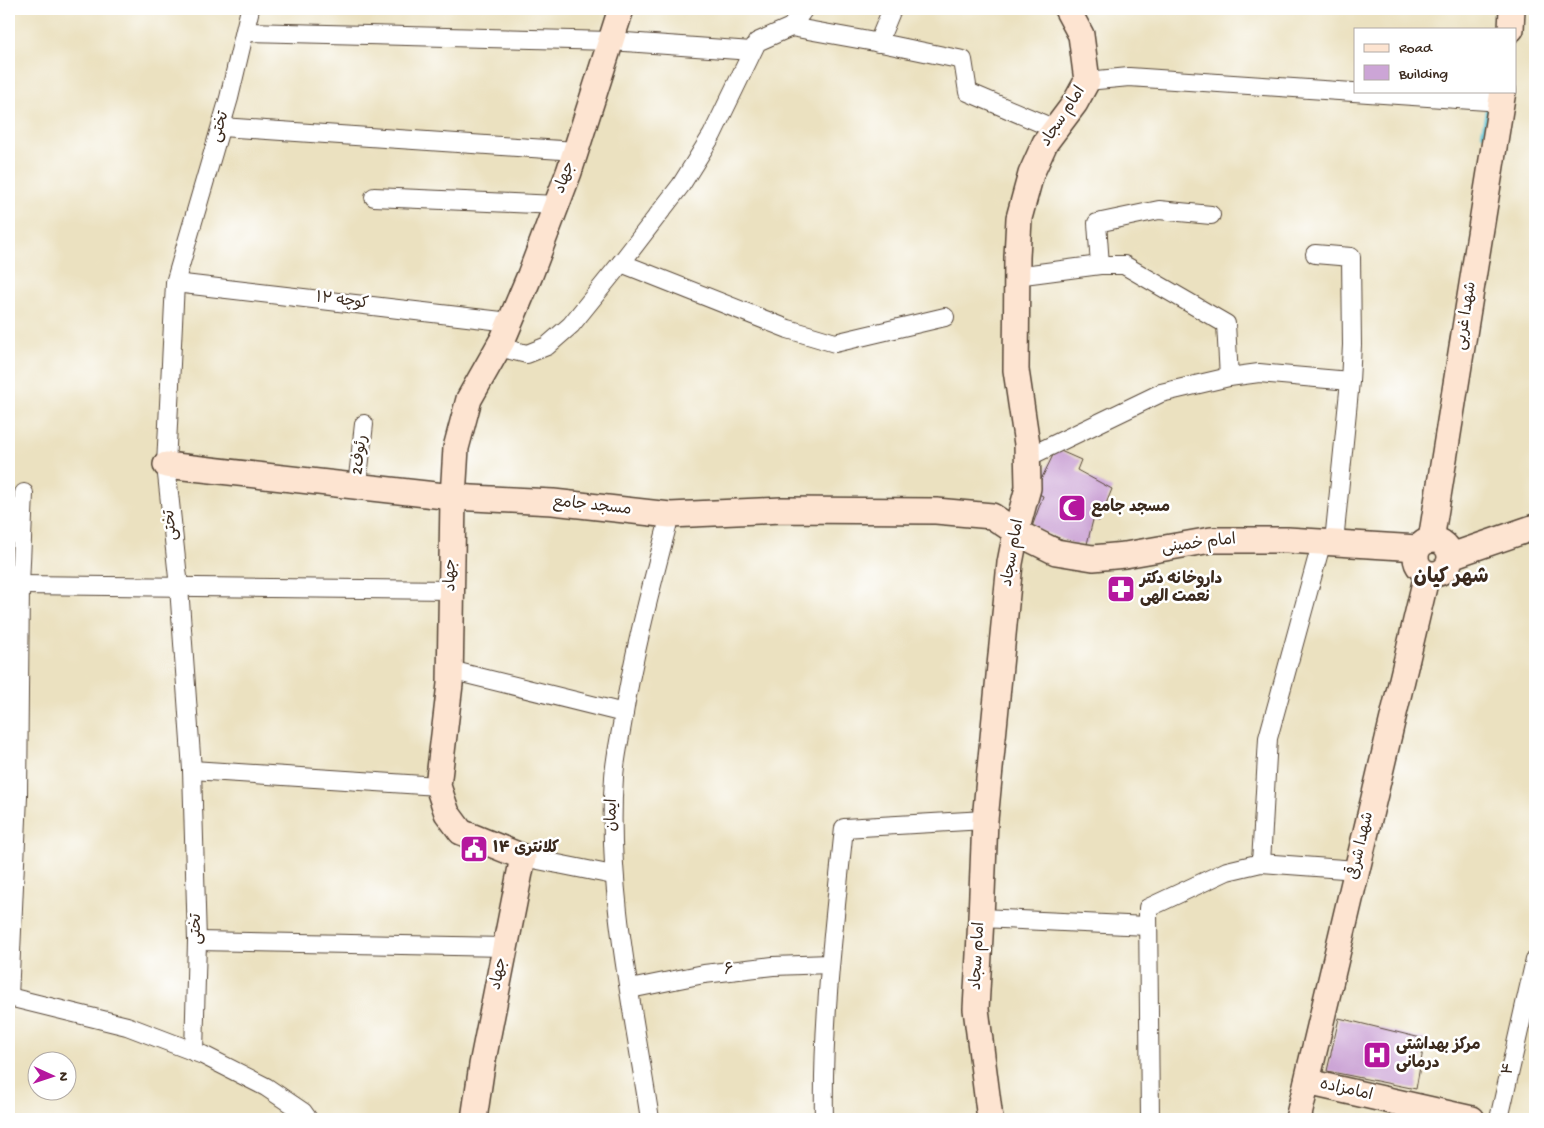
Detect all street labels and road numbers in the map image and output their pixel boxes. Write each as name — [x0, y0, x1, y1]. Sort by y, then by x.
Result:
street label: امام سجاد — [1037, 83, 1091, 151]
street label: تختی — [208, 109, 235, 145]
street label: جهاد — [551, 159, 581, 197]
street label: شهدا غربی — [1452, 280, 1482, 352]
street label: کوچه ۱۲ — [315, 289, 370, 315]
street label: رئوف2 — [349, 434, 373, 476]
street label: مسجد جامع — [552, 493, 632, 521]
street label: تختی — [161, 508, 183, 541]
street label: امام سجاد — [999, 518, 1029, 588]
street label: امام خمینی — [1161, 531, 1237, 559]
street label: جهاد — [442, 558, 462, 592]
street label: ایمان — [603, 798, 623, 832]
street label: شهدا شرقی — [1341, 809, 1379, 882]
street label: تختی — [188, 913, 207, 945]
street label: امام سجاد — [968, 921, 990, 991]
street label: جهاد — [488, 956, 512, 992]
street label: ۶ — [723, 961, 735, 981]
street label: ۴ — [1499, 1061, 1521, 1077]
street label: امامزاده — [1318, 1076, 1374, 1106]

